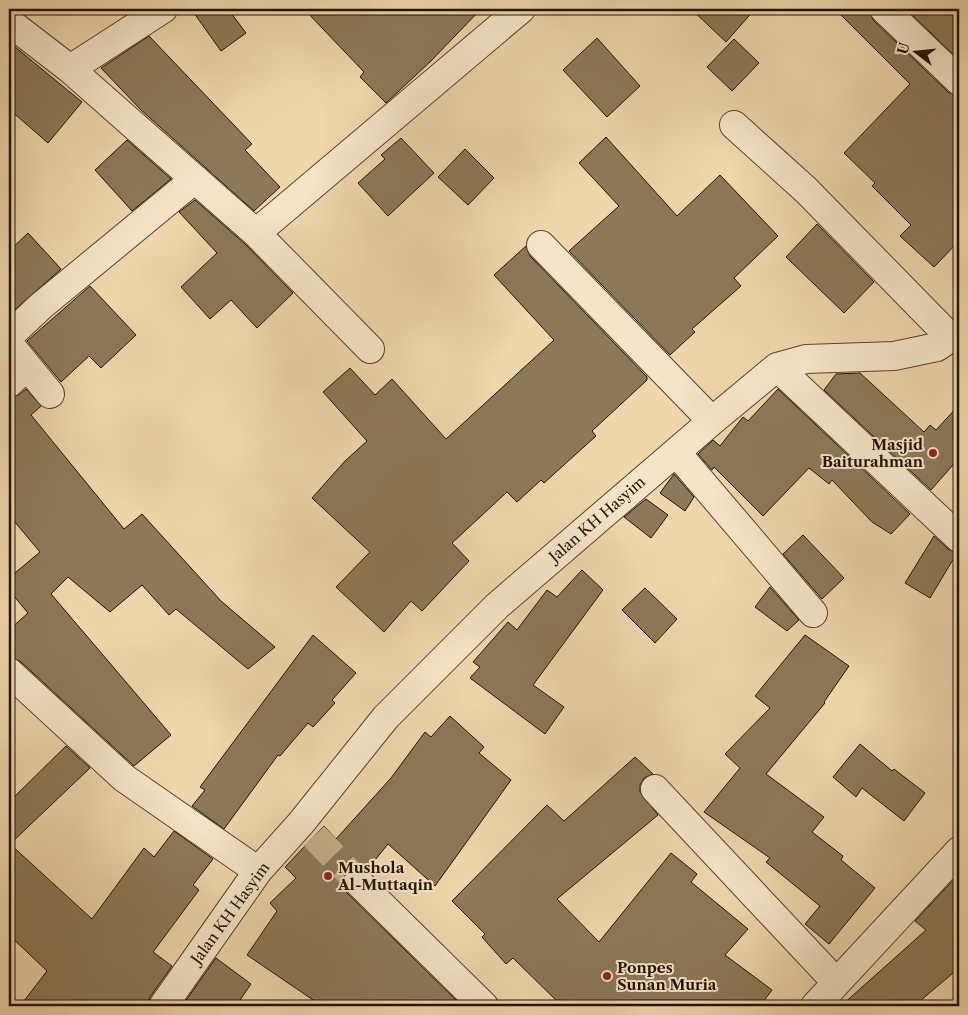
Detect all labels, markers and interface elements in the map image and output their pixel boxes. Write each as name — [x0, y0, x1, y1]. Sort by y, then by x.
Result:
north arrow — [890, 28, 940, 78]
text: U — [893, 40, 914, 56]
place label: Masjid Baiturahman — [822, 435, 924, 471]
marker: Masjid Baiturahman — [927, 447, 939, 459]
street label: Jalan KH Hasyim — [543, 472, 649, 567]
street label: Jalan KH Hasyim — [185, 858, 273, 969]
place label: Mushola Al-Muttaqin — [337, 858, 434, 894]
marker: Mushola Al-Muttaqin — [322, 870, 334, 882]
place label: Ponpes Sunan Muria — [617, 958, 717, 994]
marker: Ponpes Sunan Muria — [601, 970, 613, 982]

